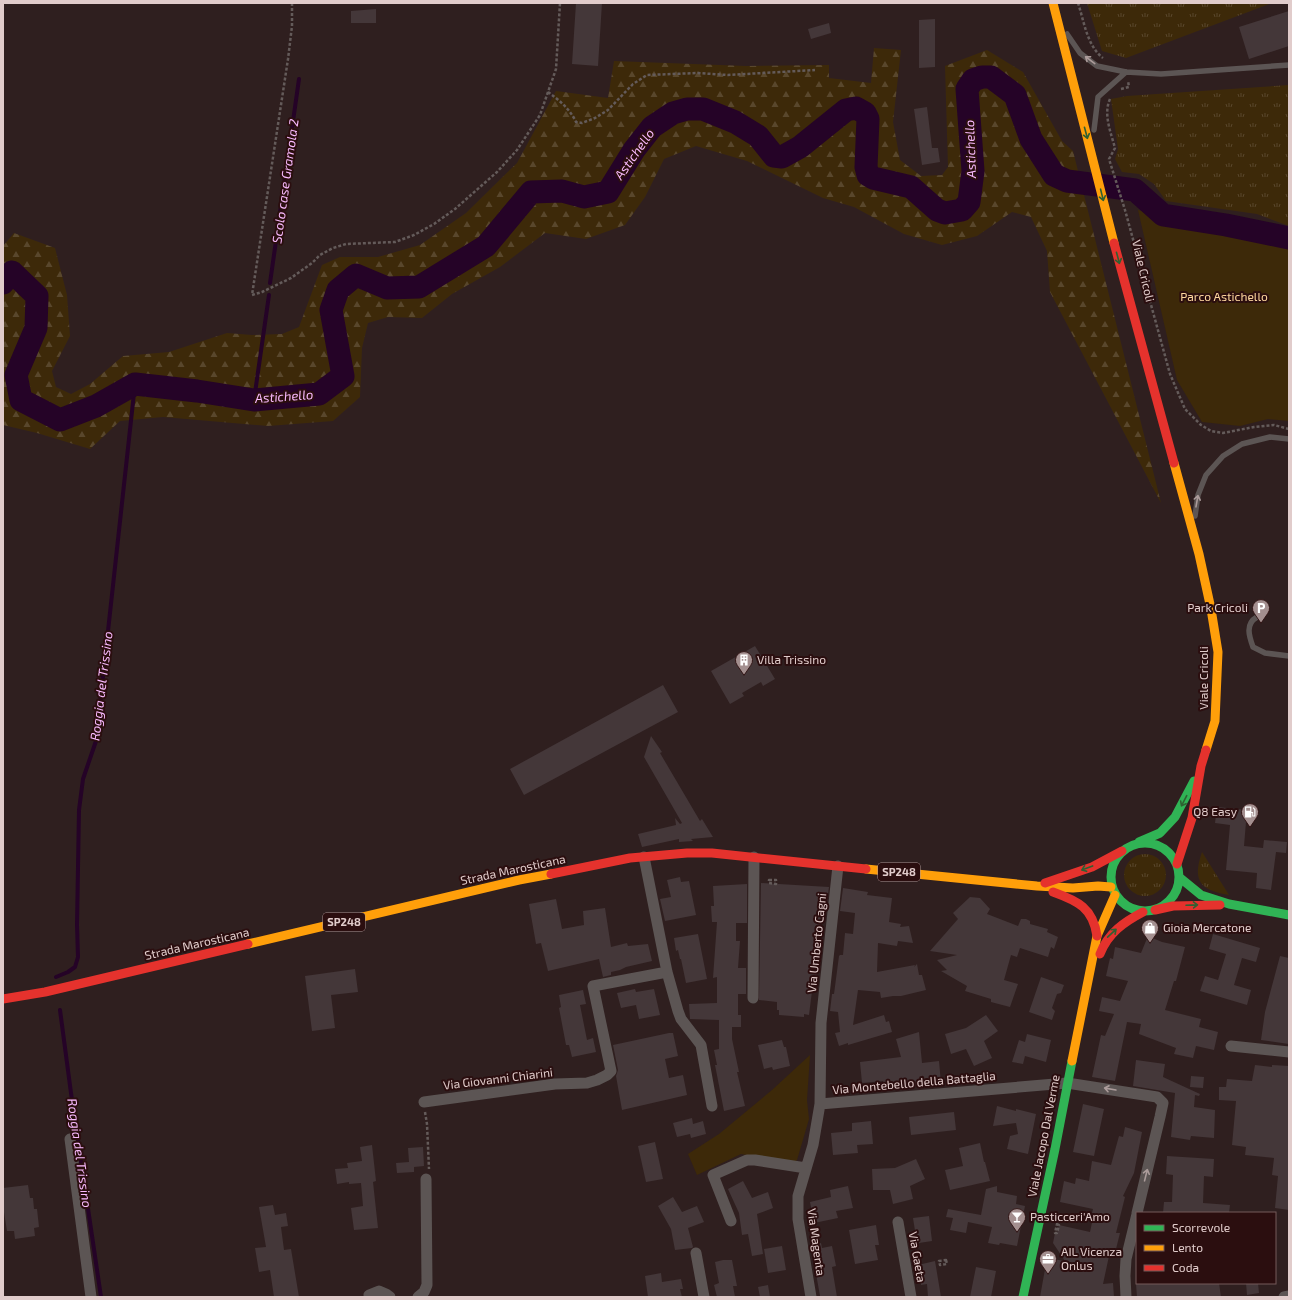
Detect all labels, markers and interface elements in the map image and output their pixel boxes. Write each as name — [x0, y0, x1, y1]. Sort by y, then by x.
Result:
one-way arrow — [1084, 56, 1095, 65]
water label: Scolo case Gramola 2 — [268, 118, 302, 244]
water label: Astichello — [961, 120, 979, 179]
water label: Astichello — [610, 125, 657, 183]
one-way arrow — [1083, 127, 1090, 140]
one-way arrow — [1098, 188, 1106, 201]
street label: Viale Cricoli — [1130, 238, 1158, 303]
one-way arrow — [1115, 251, 1122, 264]
park label: Parco Astichello — [1180, 289, 1268, 303]
water label: Astichello — [253, 386, 314, 406]
one-way arrow — [1193, 495, 1201, 508]
parking icon: Park Cricoli — [1251, 598, 1271, 623]
place label: Park Cricoli — [1187, 600, 1248, 614]
water label: Roggia del Trissino — [86, 630, 116, 742]
street label: Viale Cricoli — [1196, 646, 1210, 710]
building icon: Villa Trissino — [734, 650, 754, 675]
place label: Villa Trissino — [757, 652, 826, 666]
one-way arrow — [1179, 795, 1187, 807]
fuel station icon: Q8 Easy — [1240, 802, 1260, 827]
place label: Q8 Easy — [1193, 804, 1238, 819]
street label: Strada Marosticana — [459, 851, 567, 887]
road number: SP248 — [878, 863, 920, 881]
one-way arrow — [1081, 865, 1093, 873]
street label: Via Umberto Cagni — [804, 892, 828, 994]
one-way arrow — [1185, 902, 1198, 909]
road number: SP248 — [323, 913, 365, 931]
shop icon: Gioia Mercatone — [1140, 918, 1160, 943]
place label: Gioia Mercatone — [1163, 920, 1251, 934]
street label: Strada Marosticana — [143, 924, 250, 962]
one-way arrow — [1107, 928, 1117, 938]
street label: Via Giovanni Chiarini — [442, 1064, 554, 1092]
street label: Via Montebello della Battaglia — [832, 1068, 996, 1096]
street label: Viale Jacopo Dal Verme — [1024, 1073, 1062, 1198]
one-way arrow — [1104, 1085, 1117, 1093]
water label: Roggia del Trissino — [64, 1097, 96, 1209]
one-way arrow — [1143, 1169, 1151, 1182]
street label: Via Magenta — [805, 1207, 829, 1276]
bar icon: Pasticceri'Amo — [1007, 1207, 1027, 1232]
place label: Pasticceri'Amo — [1030, 1209, 1110, 1223]
legend — [1136, 1212, 1276, 1284]
text: Scorrevole — [1172, 1220, 1230, 1234]
street label: Via Gaeta — [907, 1230, 929, 1283]
text: Lento — [1172, 1240, 1203, 1254]
place label: AIL Vicenza Onlus — [1061, 1244, 1122, 1272]
office icon: AIL Vicenza Onlus — [1038, 1249, 1058, 1274]
text: Coda — [1172, 1260, 1199, 1274]

